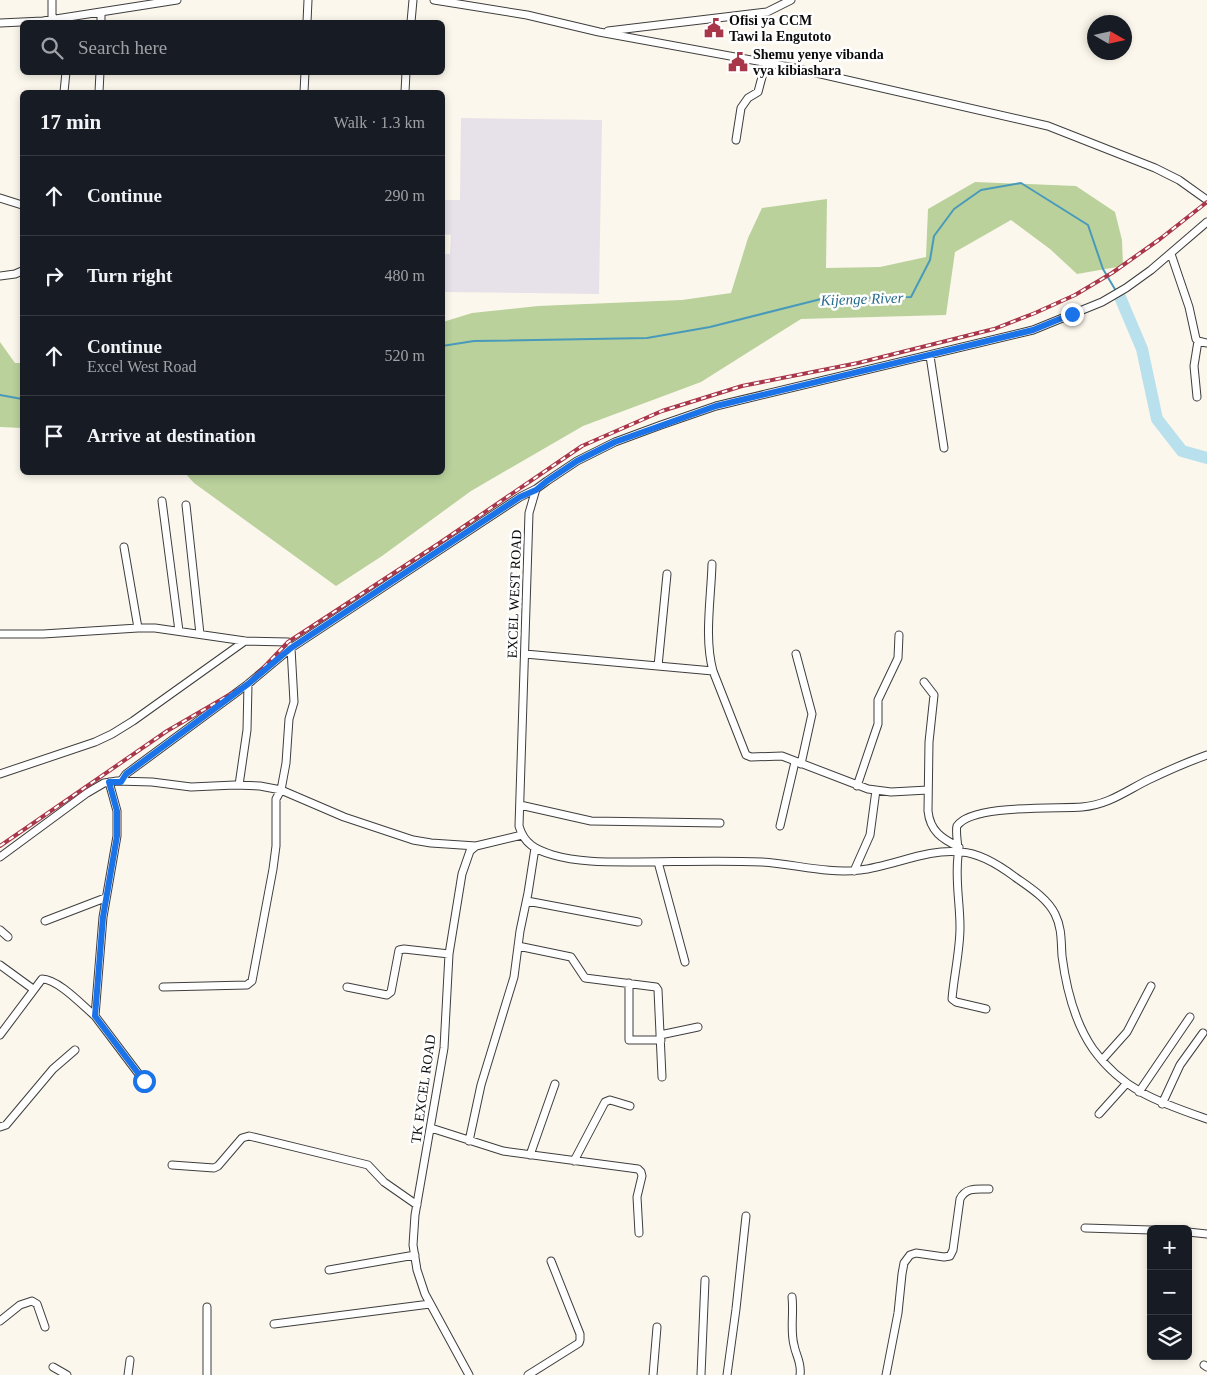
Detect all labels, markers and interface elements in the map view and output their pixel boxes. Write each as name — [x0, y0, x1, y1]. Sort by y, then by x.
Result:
place label: Ofisi ya CCM Tawi la Engutoto — [729, 13, 831, 44]
north arrow — [1087, 15, 1132, 60]
public building icon: Ofisi ya CCM Tawi la Engutoto — [703, 17, 725, 39]
search box — [20, 20, 445, 75]
icon: search — [38, 34, 66, 62]
text: Search here — [78, 37, 167, 58]
place label: Shemu yenye vibanda vya kibiashara — [753, 47, 884, 78]
public building icon: Shemu yenye vibanda vya kibiashara — [727, 51, 749, 73]
text: 17 min — [40, 110, 101, 134]
text: Walk · 1.3 km — [334, 114, 425, 131]
icon: ahead — [40, 182, 68, 210]
text: Continue — [87, 185, 162, 206]
text: 290 m — [385, 187, 425, 204]
icon: right — [40, 262, 68, 290]
text: Turn right — [87, 265, 172, 286]
text: 480 m — [385, 267, 425, 284]
water label: Kijenge River — [819, 290, 904, 308]
route end — [1061, 303, 1084, 326]
text: Continue — [87, 336, 162, 357]
icon: ahead — [40, 342, 68, 370]
text: 520 m — [385, 347, 425, 364]
text: Excel West Road — [87, 358, 197, 375]
icon: arrive — [40, 422, 68, 450]
text: Arrive at destination — [87, 425, 256, 446]
street label: EXCEL WEST ROAD — [505, 529, 524, 659]
street label: TK EXCEL ROAD — [408, 1034, 439, 1145]
route start — [133, 1070, 156, 1093]
map controls — [1147, 1225, 1192, 1360]
button: + — [1147, 1225, 1192, 1270]
button: − — [1147, 1270, 1192, 1315]
button: layers — [1147, 1315, 1192, 1360]

